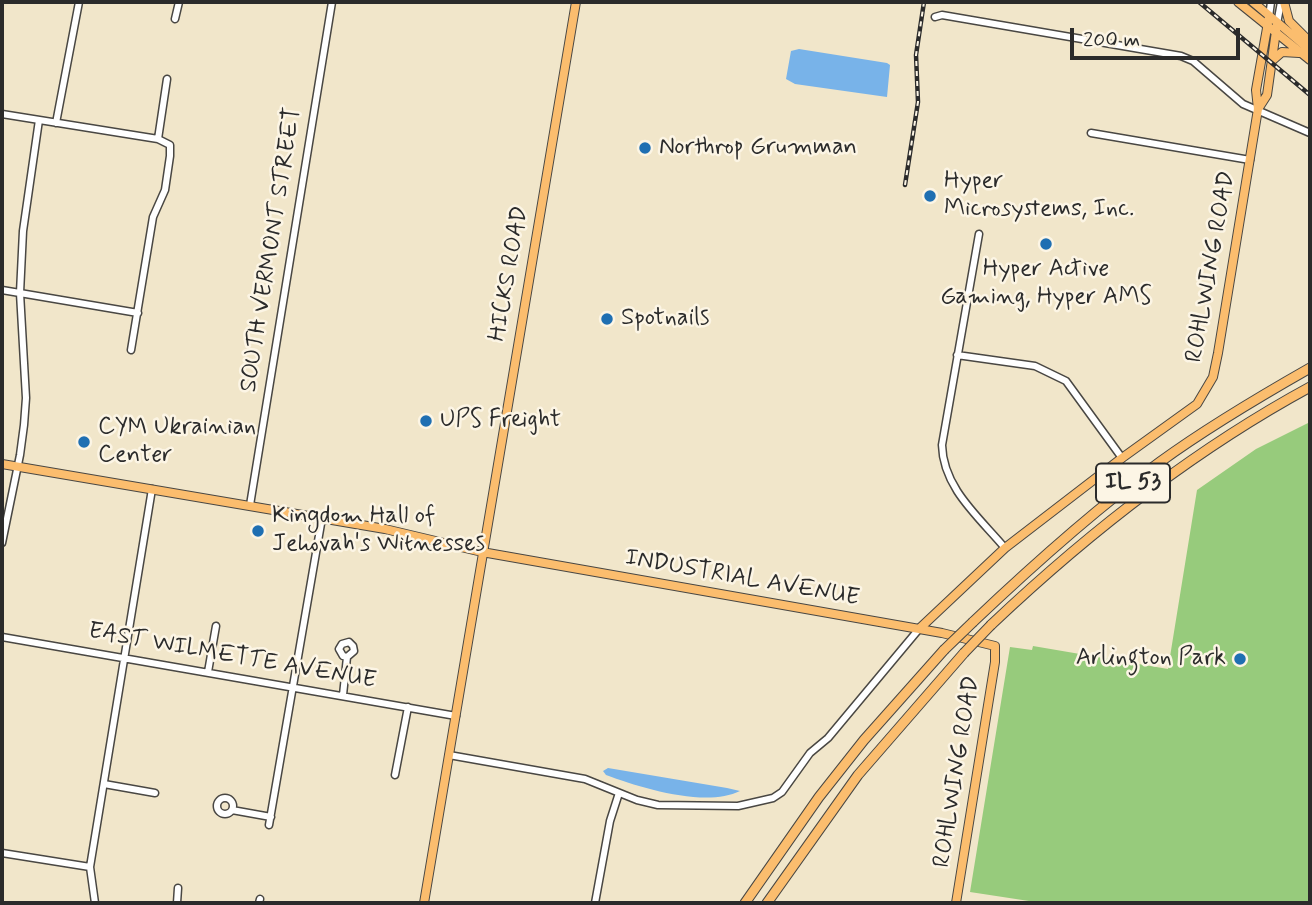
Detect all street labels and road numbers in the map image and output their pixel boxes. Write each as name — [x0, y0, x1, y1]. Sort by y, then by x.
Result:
street label: SOUTH VERMONT STREET — [235, 105, 309, 395]
street label: ROHLWING ROAD — [1181, 169, 1243, 365]
street label: HICKS ROAD — [484, 204, 536, 344]
road number: IL 53 — [1096, 463, 1170, 503]
street label: INDUSTRIAL AVENUE — [623, 544, 861, 614]
street label: EAST WILMETTE AVENUE — [86, 618, 378, 696]
street label: ROHLWING ROAD — [929, 674, 987, 870]

